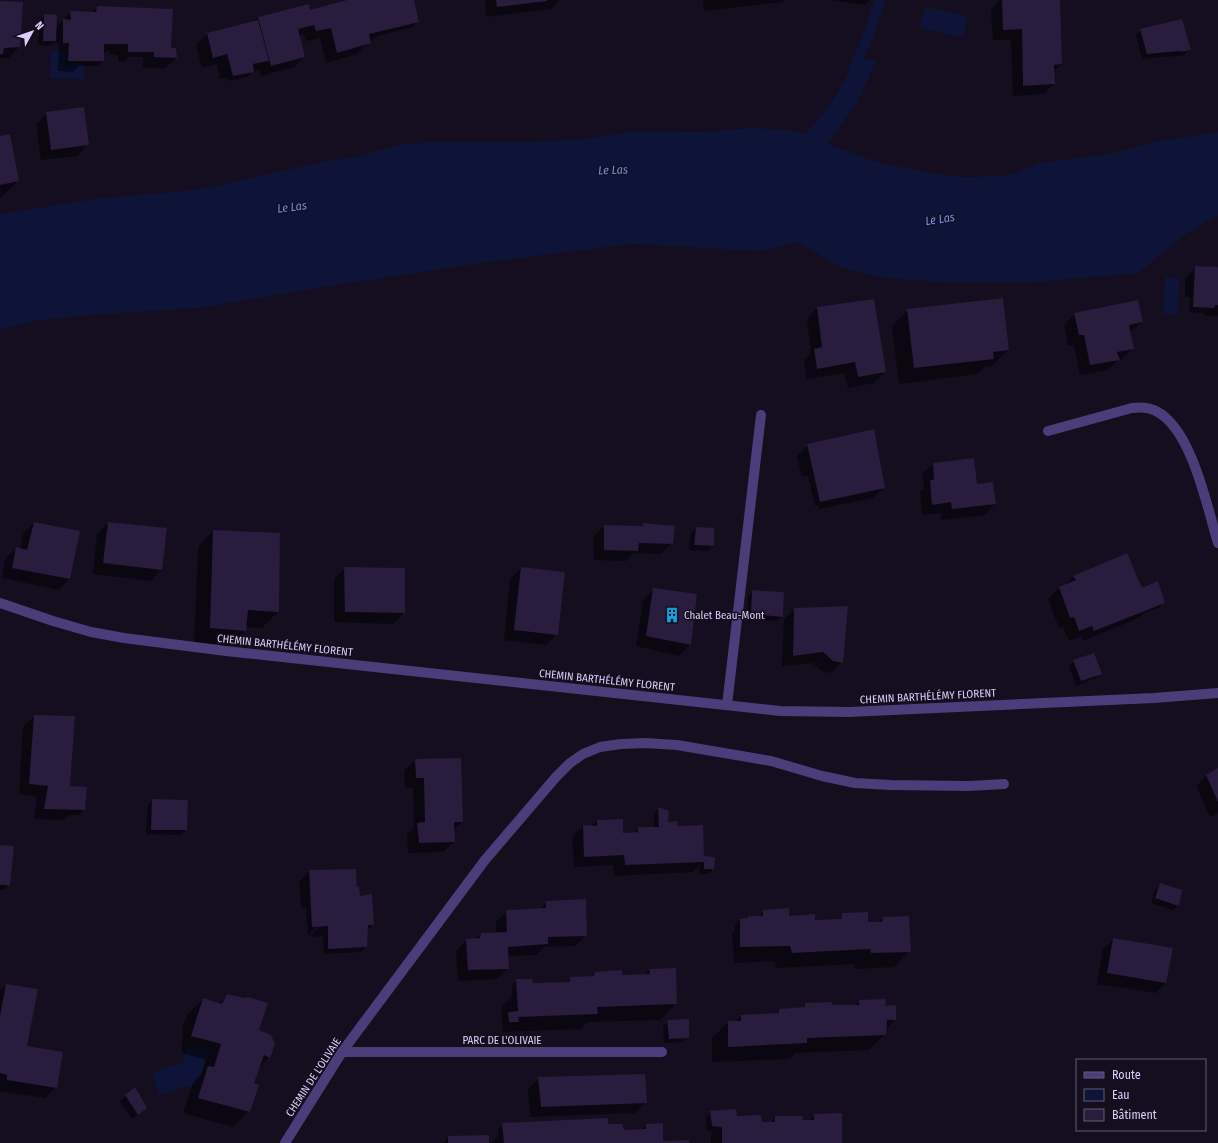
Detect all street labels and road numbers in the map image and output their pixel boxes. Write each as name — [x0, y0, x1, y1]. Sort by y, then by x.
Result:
street label: CHEMIN BARTHÉLÉMY FLORENT — [216, 631, 355, 659]
street label: CHEMIN BARTHÉLÉMY FLORENT — [538, 666, 677, 694]
street label: CHEMIN BARTHÉLÉMY FLORENT — [859, 685, 997, 707]
street label: PARC DE L'OLIVAIE — [462, 1034, 542, 1047]
street label: CHEMIN DE L'OLIVAIE — [283, 1035, 344, 1119]

